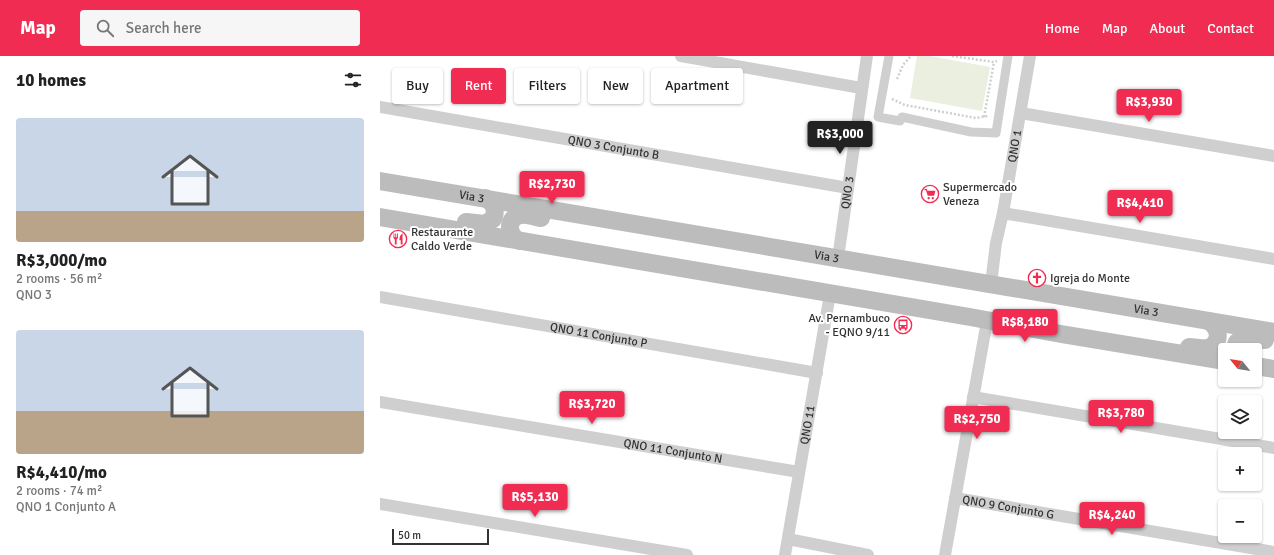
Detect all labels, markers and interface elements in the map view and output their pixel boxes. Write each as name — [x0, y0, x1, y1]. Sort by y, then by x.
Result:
search box — [80, 10, 360, 46]
text: Map — [20, 16, 56, 40]
icon: search — [94, 17, 116, 39]
text: Search here — [126, 19, 201, 37]
text: Home — [1045, 20, 1080, 37]
text: Map — [1102, 20, 1127, 37]
text: About — [1149, 20, 1185, 37]
text: Contact — [1207, 20, 1254, 37]
chip: Buy — [392, 68, 443, 104]
chip: Rent — [451, 68, 506, 104]
chip: Filters — [514, 68, 580, 104]
chip: New — [588, 68, 643, 104]
chip: Apartment — [651, 68, 743, 104]
icon: filters — [342, 69, 364, 91]
text: 10 homes — [16, 70, 86, 91]
pin: R$3,930 — [1112, 89, 1186, 123]
text: R$3,930 — [1126, 94, 1172, 110]
pin: R$3,000 — [803, 121, 877, 155]
text: R$3,000 — [817, 126, 863, 142]
street label: QNO 1 — [1004, 129, 1025, 164]
street label: QNO 3 Conjunto B — [567, 132, 660, 163]
icon: home — [154, 144, 226, 216]
pin: R$2,730 — [515, 171, 589, 205]
street label: QNO 3 — [838, 175, 857, 210]
text: R$2,730 — [529, 176, 575, 192]
place label: Supermercado Veneza — [943, 180, 1017, 209]
supermarket icon: Supermercado Veneza — [920, 184, 940, 204]
street label: Via 3 — [458, 187, 485, 206]
pin: R$4,410 — [1103, 190, 1177, 224]
text: R$4,410 — [1117, 195, 1163, 211]
place label: Restaurante Caldo Verde — [411, 225, 473, 254]
restaurant icon: Restaurante Caldo Verde — [388, 229, 408, 249]
street label: Via 3 — [813, 247, 840, 266]
text: R$3,000/mo — [16, 250, 107, 271]
church icon: Igreja do Monte — [1027, 268, 1047, 288]
text: 2 rooms · 56 m² — [16, 271, 102, 287]
place label: Igreja do Monte — [1050, 271, 1130, 286]
text: QNO 3 — [16, 287, 52, 303]
street label: Via 3 — [1132, 301, 1160, 320]
pin: R$8,180 — [988, 309, 1062, 343]
place label: Av. Pernambuco - EQNO 9/11 — [808, 311, 890, 340]
text: R$8,180 — [1002, 314, 1048, 330]
bus stop icon: Av. Pernambuco - EQNO 9/11 — [893, 315, 913, 335]
street label: QNO 11 Conjunto P — [549, 319, 649, 351]
north arrow — [1218, 343, 1262, 387]
map controls — [1218, 343, 1262, 543]
icon: home — [154, 356, 226, 428]
pin: R$3,720 — [555, 391, 629, 425]
button: layers — [1218, 395, 1262, 439]
text: R$3,720 — [569, 396, 615, 412]
pin: R$3,780 — [1084, 400, 1158, 434]
street label: QNO 11 — [797, 404, 818, 446]
text: R$3,780 — [1098, 405, 1144, 421]
pin: R$2,750 — [940, 406, 1014, 440]
text: R$2,750 — [954, 411, 1000, 427]
street label: QNO 11 Conjunto N — [623, 435, 723, 467]
button: + — [1218, 447, 1262, 491]
text: R$4,410/mo — [16, 462, 107, 483]
text: 2 rooms · 74 m² — [16, 483, 102, 499]
pin: R$5,130 — [498, 484, 572, 518]
text: R$5,130 — [512, 489, 558, 505]
street label: QNO 9 Conjunto G — [961, 492, 1055, 522]
text: QNO 1 Conjunto A — [16, 499, 116, 515]
button: − — [1218, 499, 1262, 543]
pin: R$4,240 — [1075, 502, 1149, 536]
text: R$4,240 — [1089, 507, 1135, 523]
scale bar — [392, 527, 489, 546]
text: 50 m — [398, 529, 421, 542]

